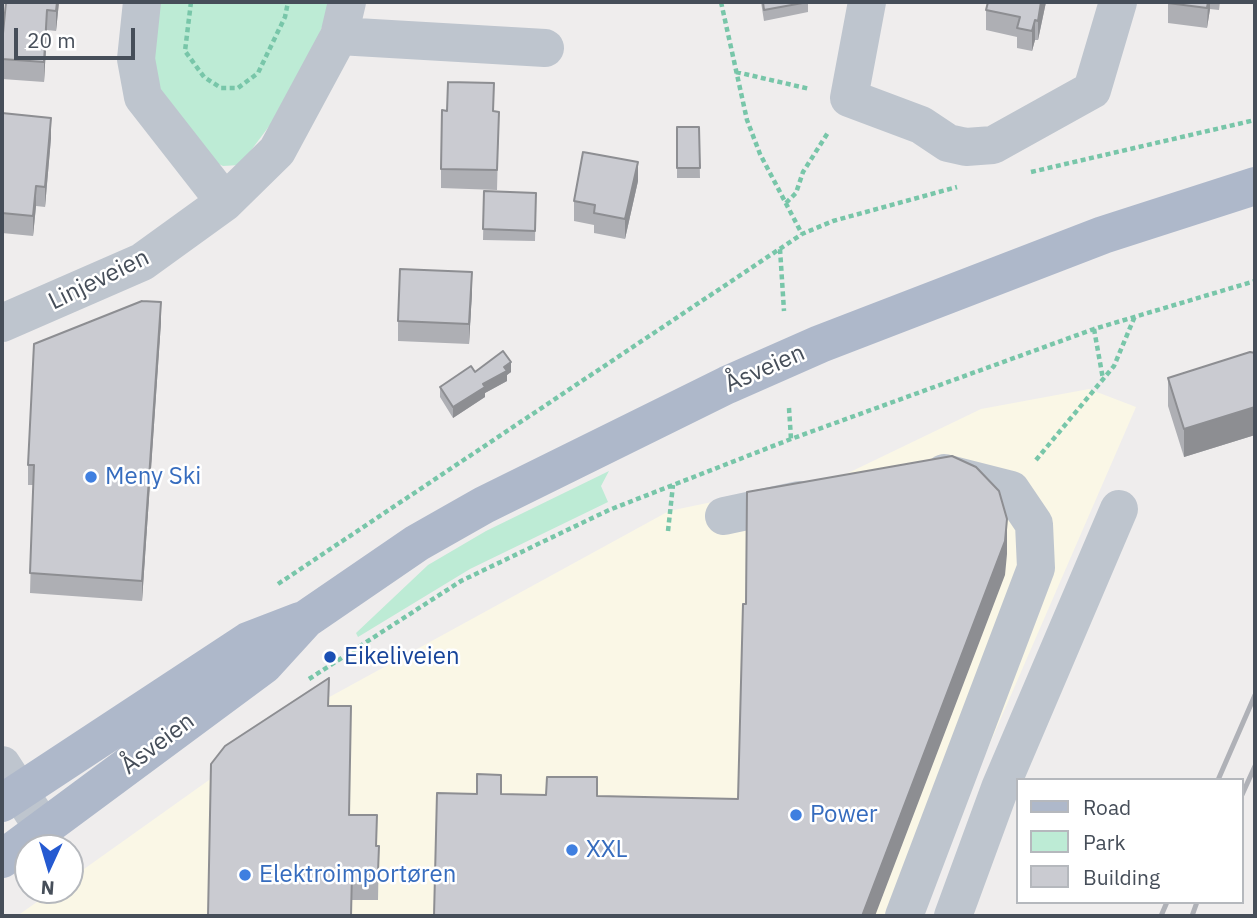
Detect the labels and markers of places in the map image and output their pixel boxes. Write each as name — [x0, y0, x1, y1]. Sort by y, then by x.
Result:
place label: Meny Ski — [105, 463, 201, 491]
marker: Meny Ski — [83, 469, 99, 485]
place label: Eikeliveien — [344, 643, 460, 671]
marker: Eikeliveien — [322, 649, 338, 665]
place label: Power — [810, 801, 878, 829]
marker: Power — [788, 807, 804, 823]
place label: XXL — [586, 836, 627, 864]
marker: XXL — [564, 842, 580, 858]
place label: Elektroimportøren — [259, 861, 456, 889]
marker: Elektroimportøren — [237, 867, 253, 883]

